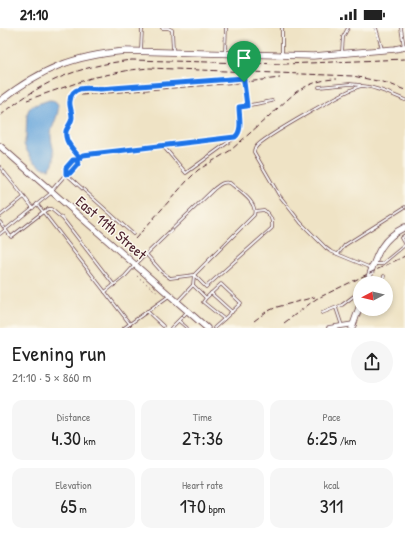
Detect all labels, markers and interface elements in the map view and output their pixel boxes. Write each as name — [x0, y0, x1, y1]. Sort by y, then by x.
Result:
text: 21:10 — [20, 4, 48, 25]
pin — [227, 41, 261, 82]
icon: arrive — [233, 47, 255, 69]
street label: East 11th Street — [71, 191, 152, 265]
north arrow — [353, 276, 393, 316]
map controls — [353, 276, 393, 316]
text: Evening run — [12, 338, 106, 368]
button: share — [351, 341, 393, 383]
text: 21:10 · 5 × 860 m — [12, 368, 91, 386]
text: Distance — [57, 410, 90, 424]
text: Time — [193, 410, 212, 424]
text: Pace — [322, 410, 341, 424]
text: 4.30 — [51, 424, 81, 451]
text: 27:36 — [182, 424, 223, 451]
text: 6:25 — [307, 424, 337, 451]
text: km — [81, 434, 96, 448]
text: /km — [337, 434, 356, 448]
text: Elevation — [55, 478, 92, 492]
text: Heart rate — [182, 478, 223, 492]
text: kcal — [323, 478, 340, 492]
text: 65 — [60, 492, 77, 519]
text: 170 — [180, 492, 206, 519]
text: 311 — [320, 492, 343, 519]
text: m — [77, 502, 87, 516]
text: bpm — [206, 502, 225, 516]

